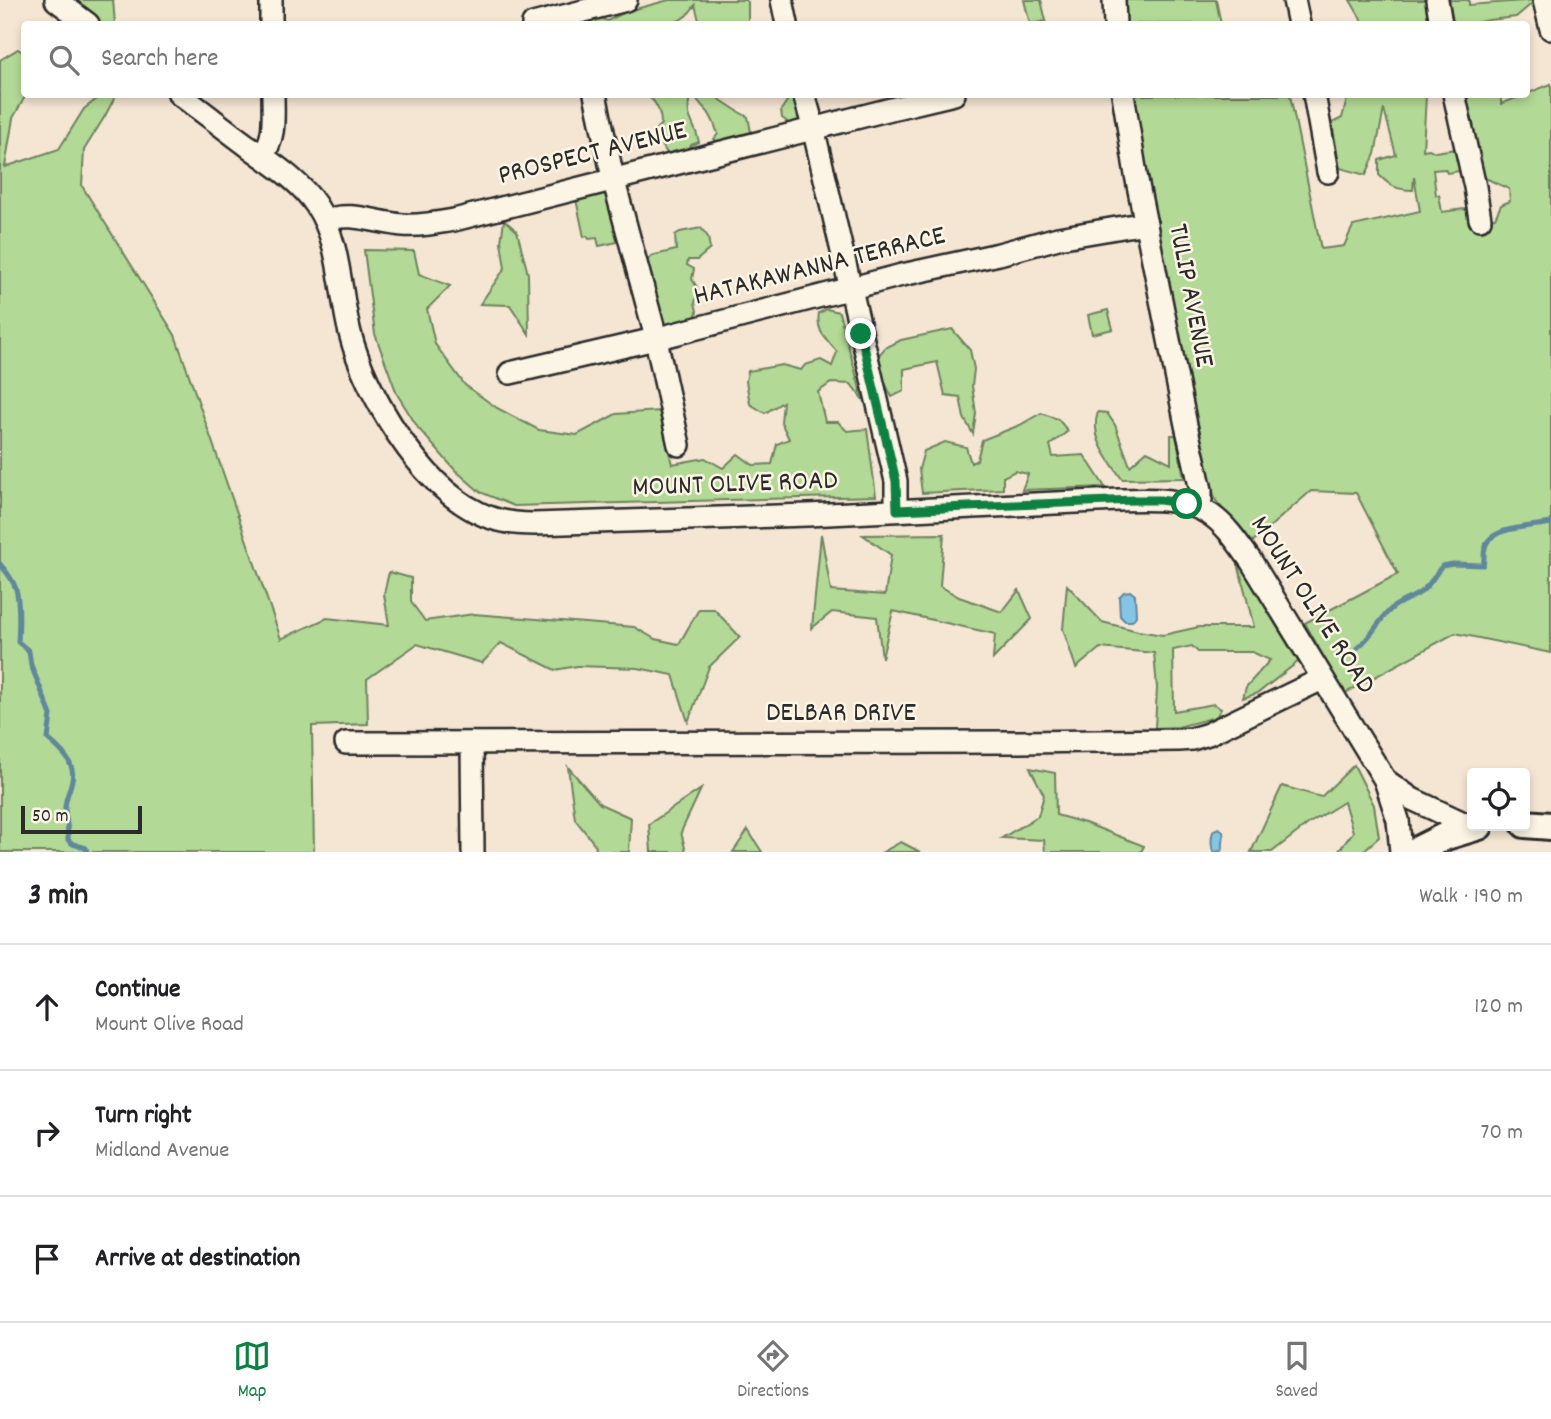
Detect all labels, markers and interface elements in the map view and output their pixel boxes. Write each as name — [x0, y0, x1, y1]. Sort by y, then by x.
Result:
search box — [21, 21, 1530, 98]
icon: search — [45, 41, 83, 79]
text: Search here — [101, 41, 219, 78]
street label: PROSPECT AVENUE — [494, 112, 692, 198]
street label: HATAKAWANNA TERRACE — [690, 217, 950, 319]
street label: TULIP AVENUE — [1155, 221, 1223, 371]
route end — [845, 318, 876, 349]
street label: MOUNT OLIVE ROAD — [632, 462, 838, 510]
route start — [1171, 488, 1202, 519]
street label: MOUNT OLIVE ROAD — [1238, 509, 1384, 703]
street label: DELBAR DRIVE — [766, 695, 916, 735]
map controls — [1467, 768, 1530, 831]
button: locate — [1467, 768, 1530, 831]
scale bar — [21, 803, 142, 835]
text: 50 m — [32, 804, 69, 831]
text: 3 min — [28, 876, 88, 919]
text: Walk · 190 m — [1419, 881, 1523, 914]
text: Continue — [95, 972, 180, 1009]
icon: ahead — [28, 988, 66, 1026]
text: 120 m — [1474, 991, 1523, 1024]
text: Mount Olive Road — [95, 1009, 244, 1042]
text: Turn right — [95, 1098, 192, 1135]
icon: right — [28, 1114, 66, 1152]
text: 70 m — [1481, 1117, 1523, 1150]
text: Midland Avenue — [95, 1135, 229, 1168]
icon: arrive — [28, 1240, 66, 1278]
text: Arrive at destination — [95, 1241, 300, 1278]
tab: Map — [233, 1337, 271, 1406]
tab: Directions — [737, 1337, 809, 1406]
tab: Saved — [1275, 1337, 1318, 1406]

